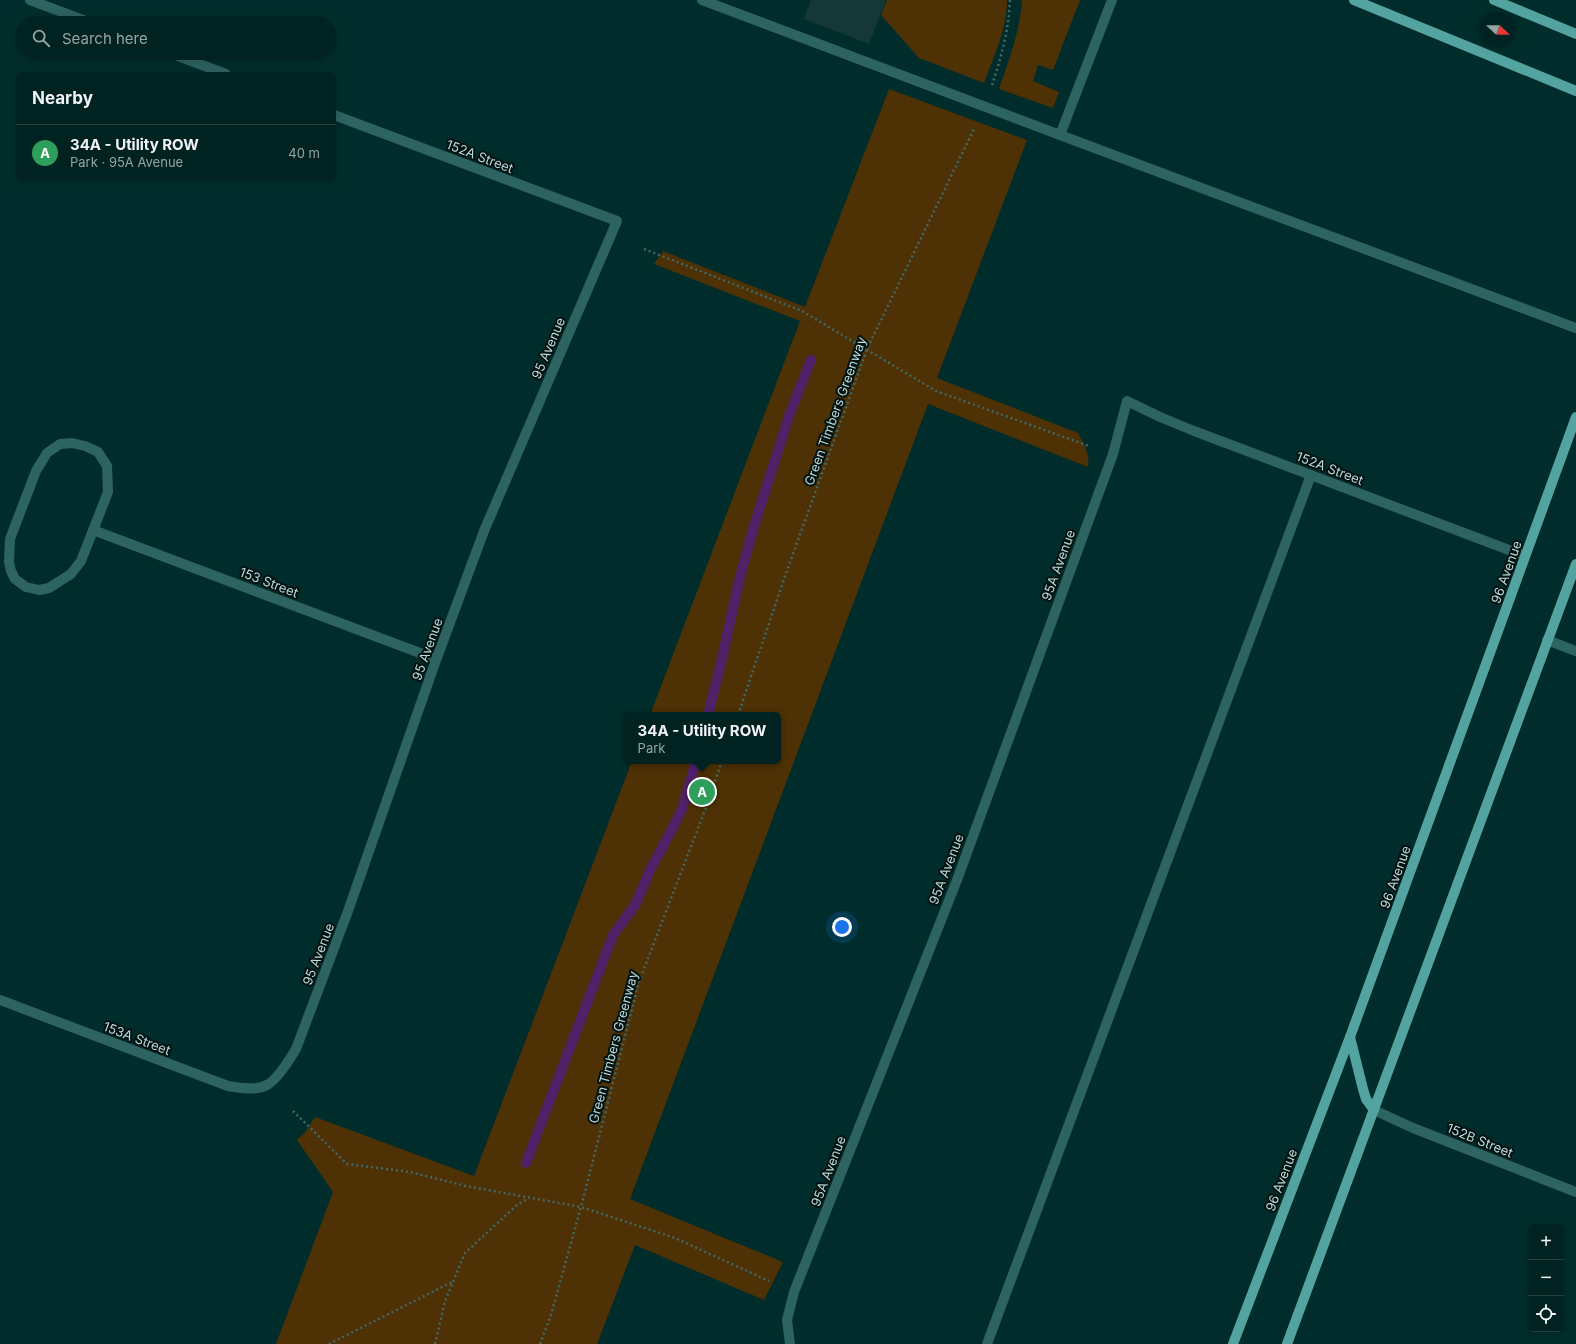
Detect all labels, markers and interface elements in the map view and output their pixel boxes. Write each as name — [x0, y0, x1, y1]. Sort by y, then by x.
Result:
north arrow — [1480, 12, 1516, 48]
search box — [16, 16, 336, 60]
icon: search — [30, 27, 52, 49]
text: Search here — [62, 29, 148, 48]
text: Nearby — [32, 88, 93, 108]
text: 34A - Utility ROW — [70, 135, 199, 154]
street label: 152A Street — [444, 136, 516, 176]
text: A — [40, 145, 50, 161]
text: 40 m — [288, 145, 320, 161]
text: Park · 95A Avenue — [70, 154, 183, 170]
street label: 95 Avenue — [528, 315, 568, 381]
street label: Green Timbers Greenway — [801, 334, 869, 488]
street label: 152A Street — [1294, 448, 1366, 488]
street label: 95A Avenue — [1038, 527, 1078, 603]
street label: 96 Avenue — [1487, 539, 1525, 605]
street label: 153 Street — [237, 564, 301, 600]
street label: 95 Avenue — [408, 616, 446, 682]
popup — [623, 712, 781, 764]
text: 34A - Utility ROW — [638, 721, 766, 740]
text: Park — [638, 740, 665, 756]
pin: A — [689, 777, 715, 807]
street label: 95A Avenue — [925, 831, 967, 907]
street label: 96 Avenue — [1376, 844, 1414, 910]
your location — [832, 917, 852, 937]
street label: 95 Avenue — [299, 921, 337, 987]
street label: Green Timbers Greenway — [585, 969, 641, 1125]
street label: 153A Street — [101, 1018, 173, 1058]
street label: 152B Street — [1445, 1119, 1515, 1161]
street label: 95A Avenue — [807, 1133, 849, 1209]
street label: 96 Avenue — [1262, 1147, 1300, 1213]
map controls — [1528, 1224, 1564, 1332]
button: + — [1528, 1224, 1564, 1260]
button: − — [1528, 1260, 1564, 1296]
button: locate — [1528, 1296, 1564, 1332]

